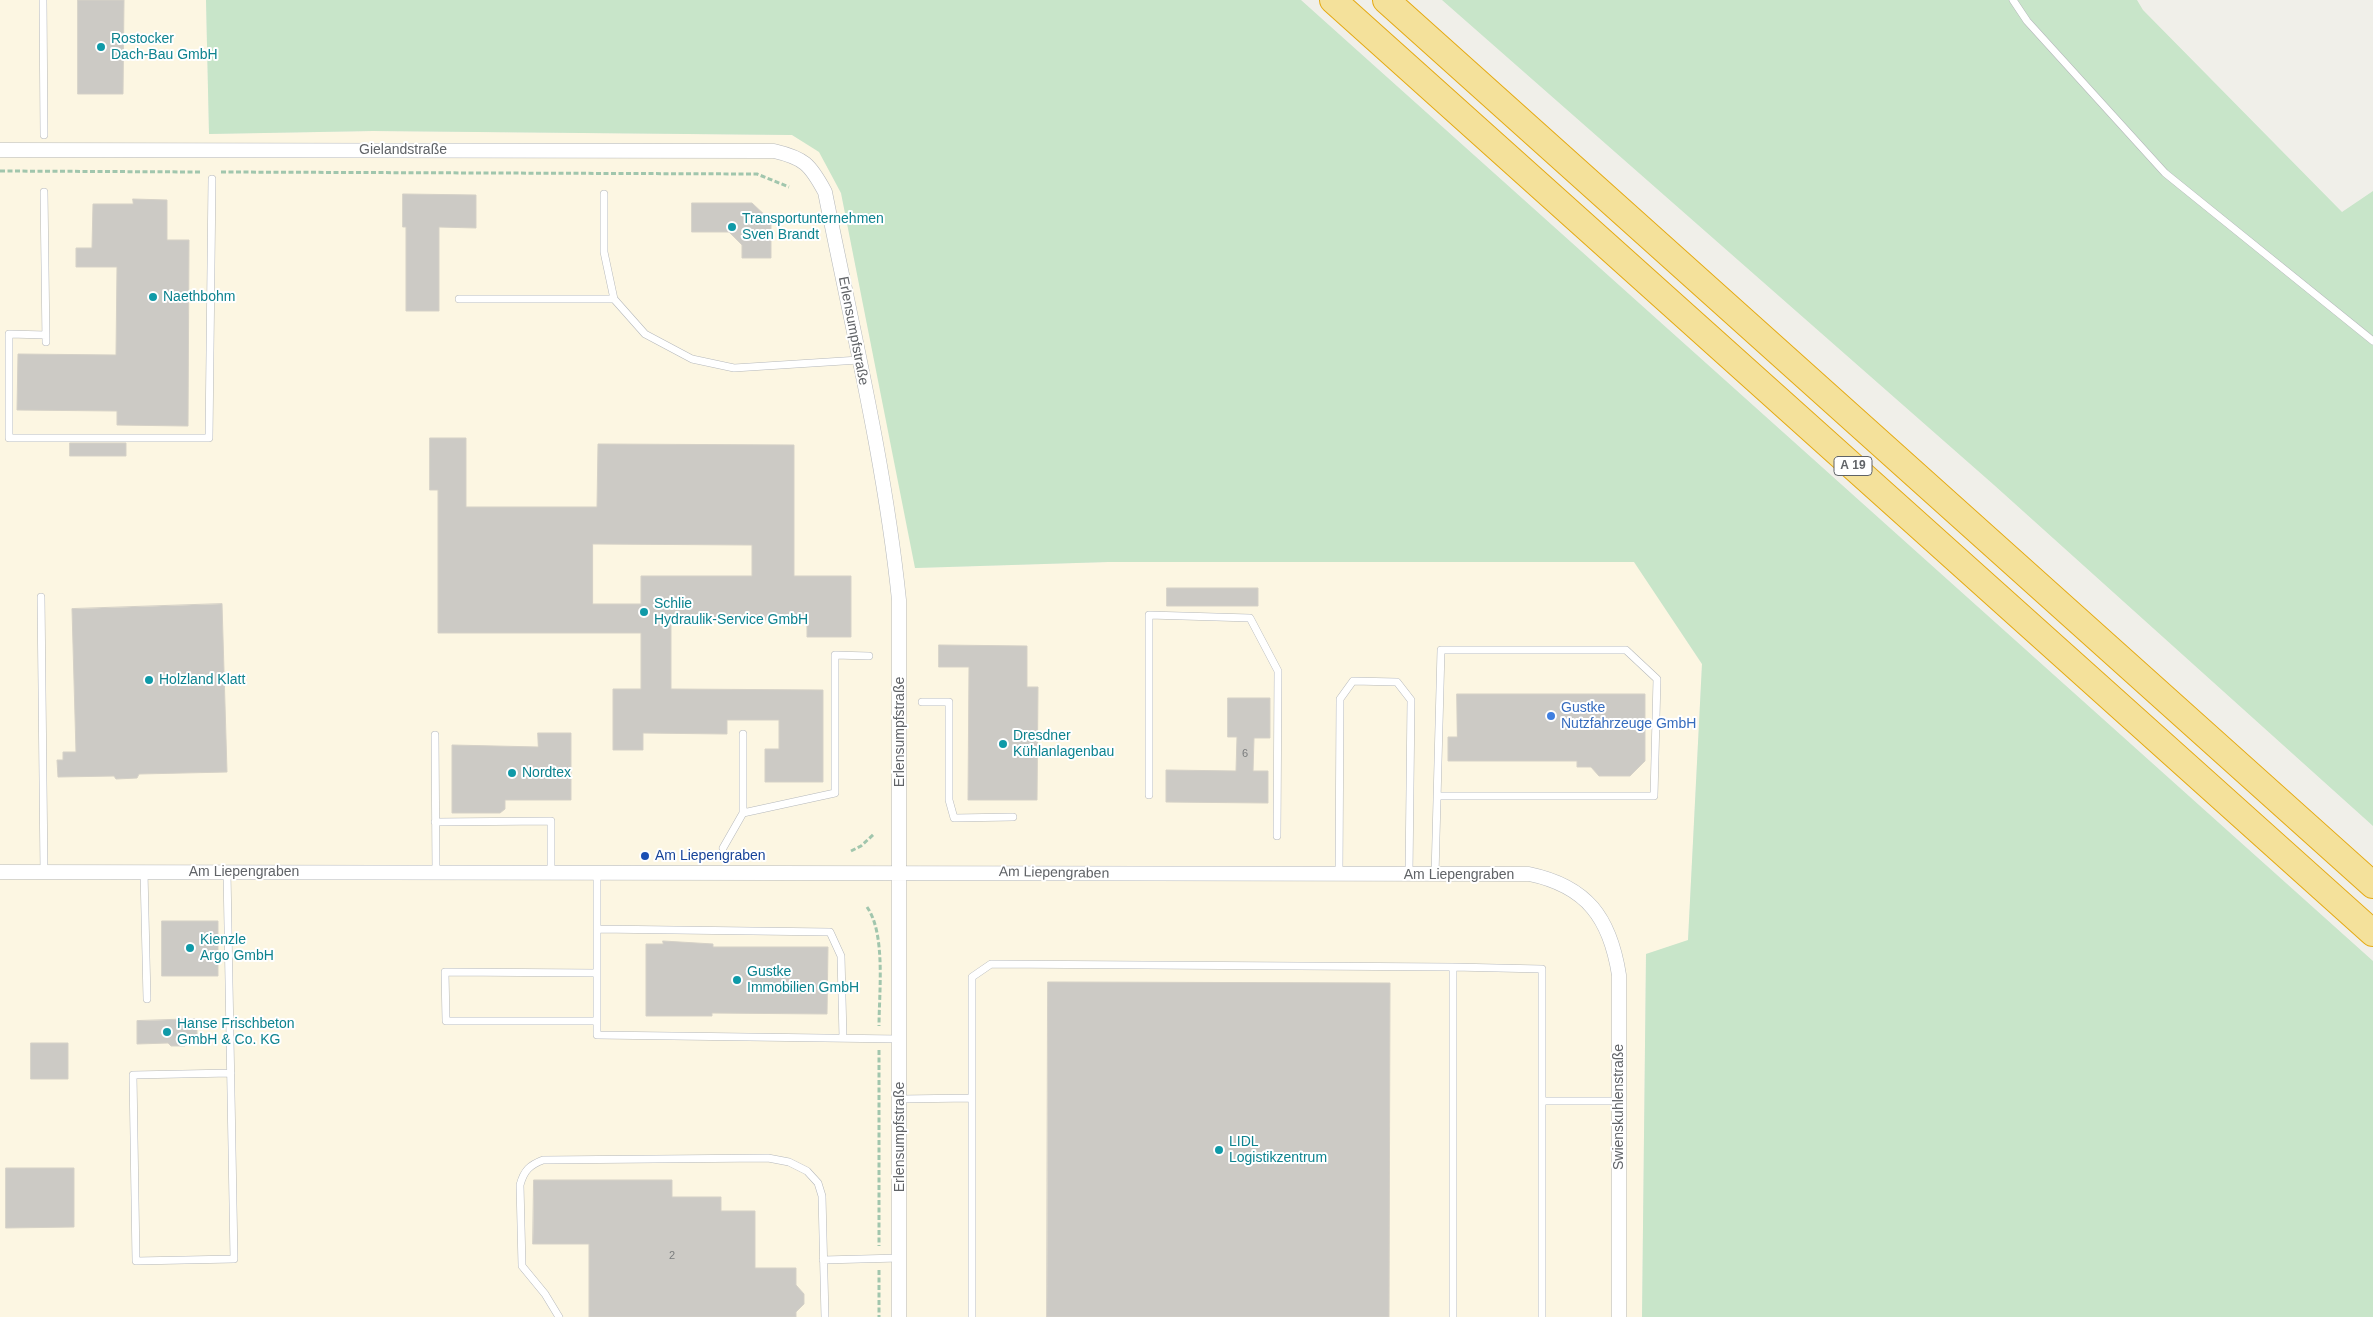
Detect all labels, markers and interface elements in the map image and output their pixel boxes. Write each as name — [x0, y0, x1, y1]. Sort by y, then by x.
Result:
place label: Rostocker Dach-Bau GmbH — [111, 31, 218, 64]
marker: Rostocker Dach-Bau GmbH — [95, 41, 107, 53]
street label: Gielandstraße — [359, 142, 447, 158]
place label: Transportunternehmen Sven Brandt — [742, 211, 884, 243]
marker: Transportunternehmen Sven Brandt — [726, 221, 738, 233]
street label: Erlensumpfstraße — [834, 275, 872, 387]
place label: Naethbohm — [163, 289, 235, 305]
marker: Naethbohm — [147, 291, 159, 303]
road number: A 19 — [1834, 456, 1872, 476]
place label: Schlie Hydraulik-Service GmbH — [654, 596, 808, 628]
marker: Schlie Hydraulik-Service GmbH — [638, 606, 650, 618]
place label: Holzland Klatt — [159, 672, 245, 688]
marker: Holzland Klatt — [143, 674, 155, 686]
street label: Erlensumpfstraße — [892, 677, 908, 787]
place label: Gustke Nutzfahrzeuge GmbH — [1561, 700, 1696, 732]
marker: Gustke Nutzfahrzeuge GmbH — [1545, 710, 1557, 722]
place label: Dresdner Kühlanlagenbau — [1013, 728, 1114, 760]
marker: Dresdner Kühlanlagenbau — [997, 738, 1009, 750]
house number: 6 — [1242, 747, 1248, 761]
place label: Nordtex — [522, 765, 571, 781]
marker: Nordtex — [506, 767, 518, 779]
place label: Am Liepengraben — [655, 848, 766, 864]
marker: Am Liepengraben — [639, 850, 651, 862]
street label: Am Liepengraben — [189, 864, 299, 880]
street label: Am Liepengraben — [999, 864, 1109, 882]
street label: Am Liepengraben — [1404, 867, 1514, 883]
place label: Kienzle Argo GmbH — [200, 932, 274, 964]
marker: Kienzle Argo GmbH — [184, 942, 196, 954]
place label: Gustke Immobilien GmbH — [747, 964, 859, 996]
marker: Gustke Immobilien GmbH — [731, 974, 743, 986]
place label: Hanse Frischbeton GmbH & Co. KG — [177, 1016, 295, 1048]
marker: Hanse Frischbeton GmbH & Co. KG — [161, 1026, 173, 1038]
street label: Swienskuhlenstraße — [1611, 1044, 1627, 1170]
street label: Erlensumpfstraße — [892, 1082, 908, 1192]
place label: LIDL Logistikzentrum — [1229, 1134, 1327, 1166]
marker: LIDL Logistikzentrum — [1213, 1144, 1225, 1156]
house number: 2 — [669, 1249, 675, 1263]

